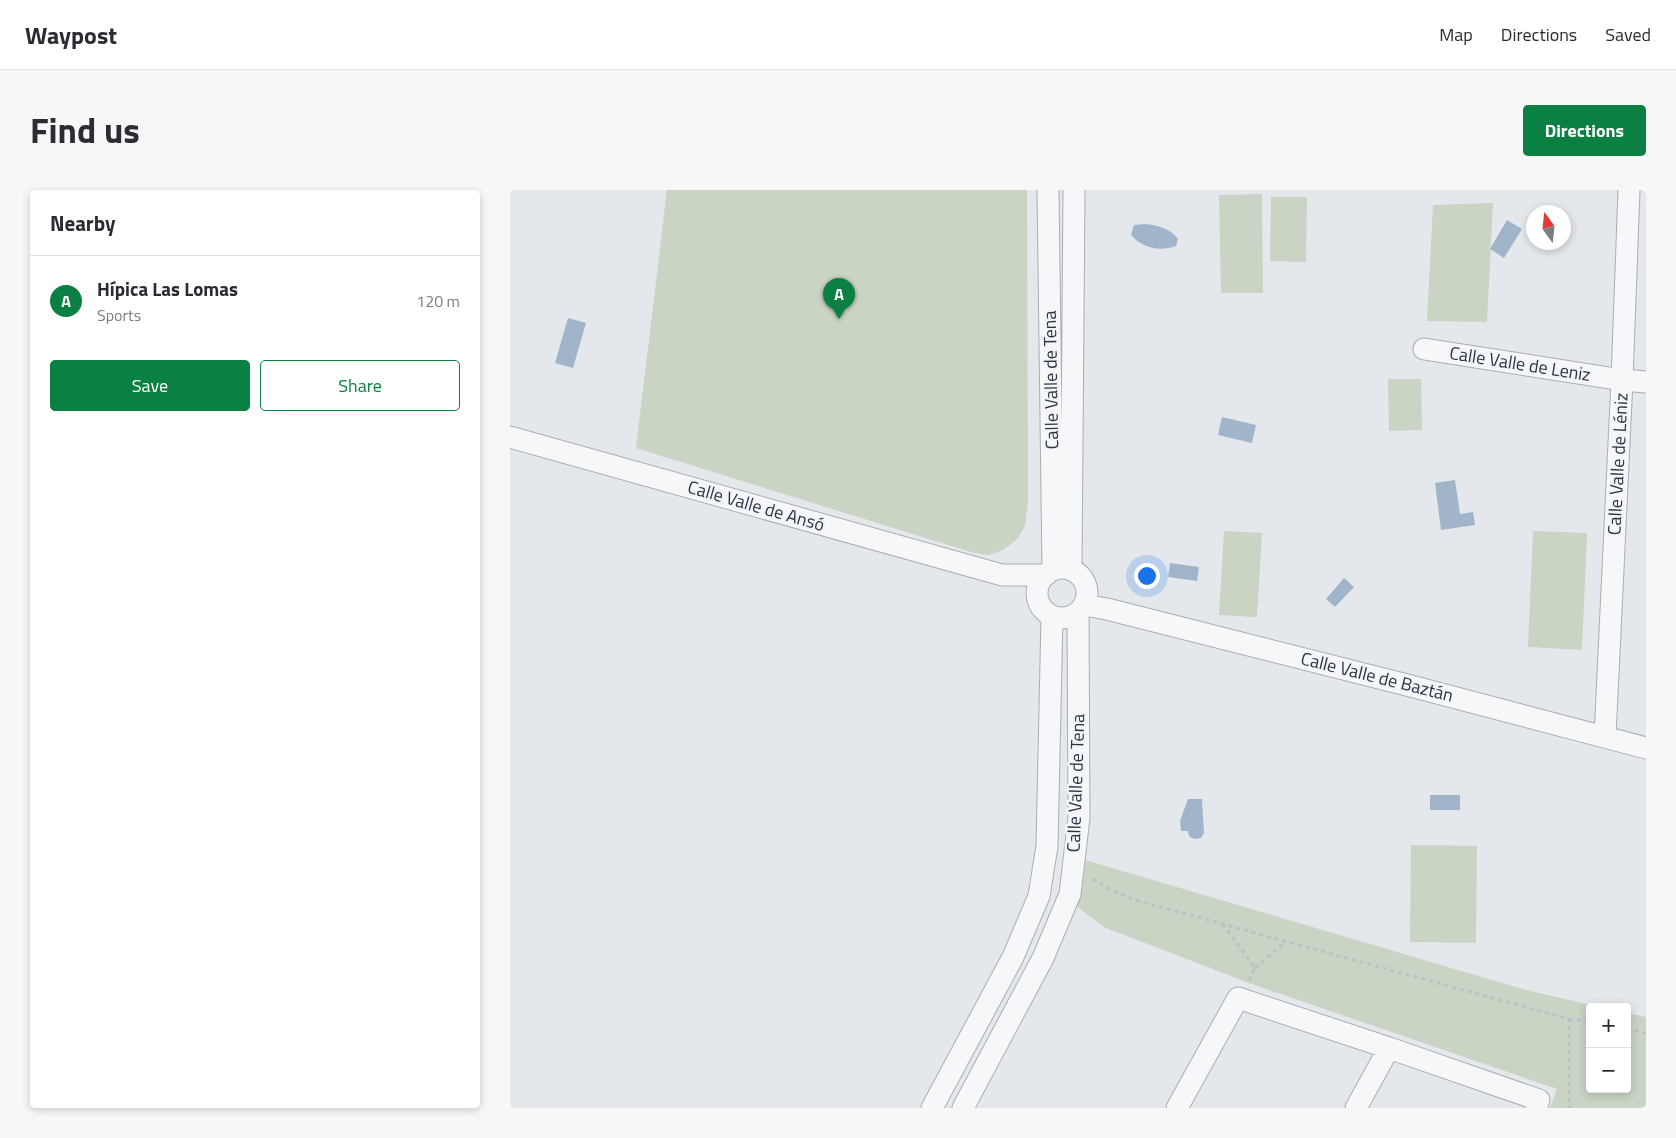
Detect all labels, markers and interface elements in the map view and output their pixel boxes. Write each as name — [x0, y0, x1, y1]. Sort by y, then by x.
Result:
text: Waypost — [25, 17, 117, 53]
text: Map — [1439, 21, 1473, 48]
text: Directions — [1501, 21, 1577, 48]
text: Saved — [1605, 21, 1651, 48]
text: Find us — [30, 103, 140, 157]
button: Directions — [1523, 105, 1646, 156]
north arrow — [1526, 205, 1571, 250]
text: Nearby — [50, 207, 115, 239]
text: Hípica Las Lomas — [97, 274, 238, 303]
pin: A — [823, 278, 855, 319]
text: A — [61, 289, 71, 313]
text: 120 m — [416, 289, 460, 313]
text: Sports — [97, 303, 141, 327]
street label: Calle Valle de Tena — [1036, 310, 1065, 450]
street label: Calle Valle de Leniz — [1448, 339, 1593, 388]
button: Save — [50, 360, 250, 411]
button: Share — [260, 360, 460, 411]
street label: Calle Valle de Léniz — [1600, 392, 1635, 536]
street label: Calle Valle de Ansó — [684, 473, 828, 538]
your location — [1134, 563, 1160, 589]
street label: Calle Valle de Baztán — [1298, 644, 1456, 709]
street label: Calle Valle de Tena — [1060, 713, 1091, 853]
map controls — [1586, 1003, 1631, 1093]
button: + — [1586, 1003, 1631, 1048]
button: − — [1586, 1048, 1631, 1093]

